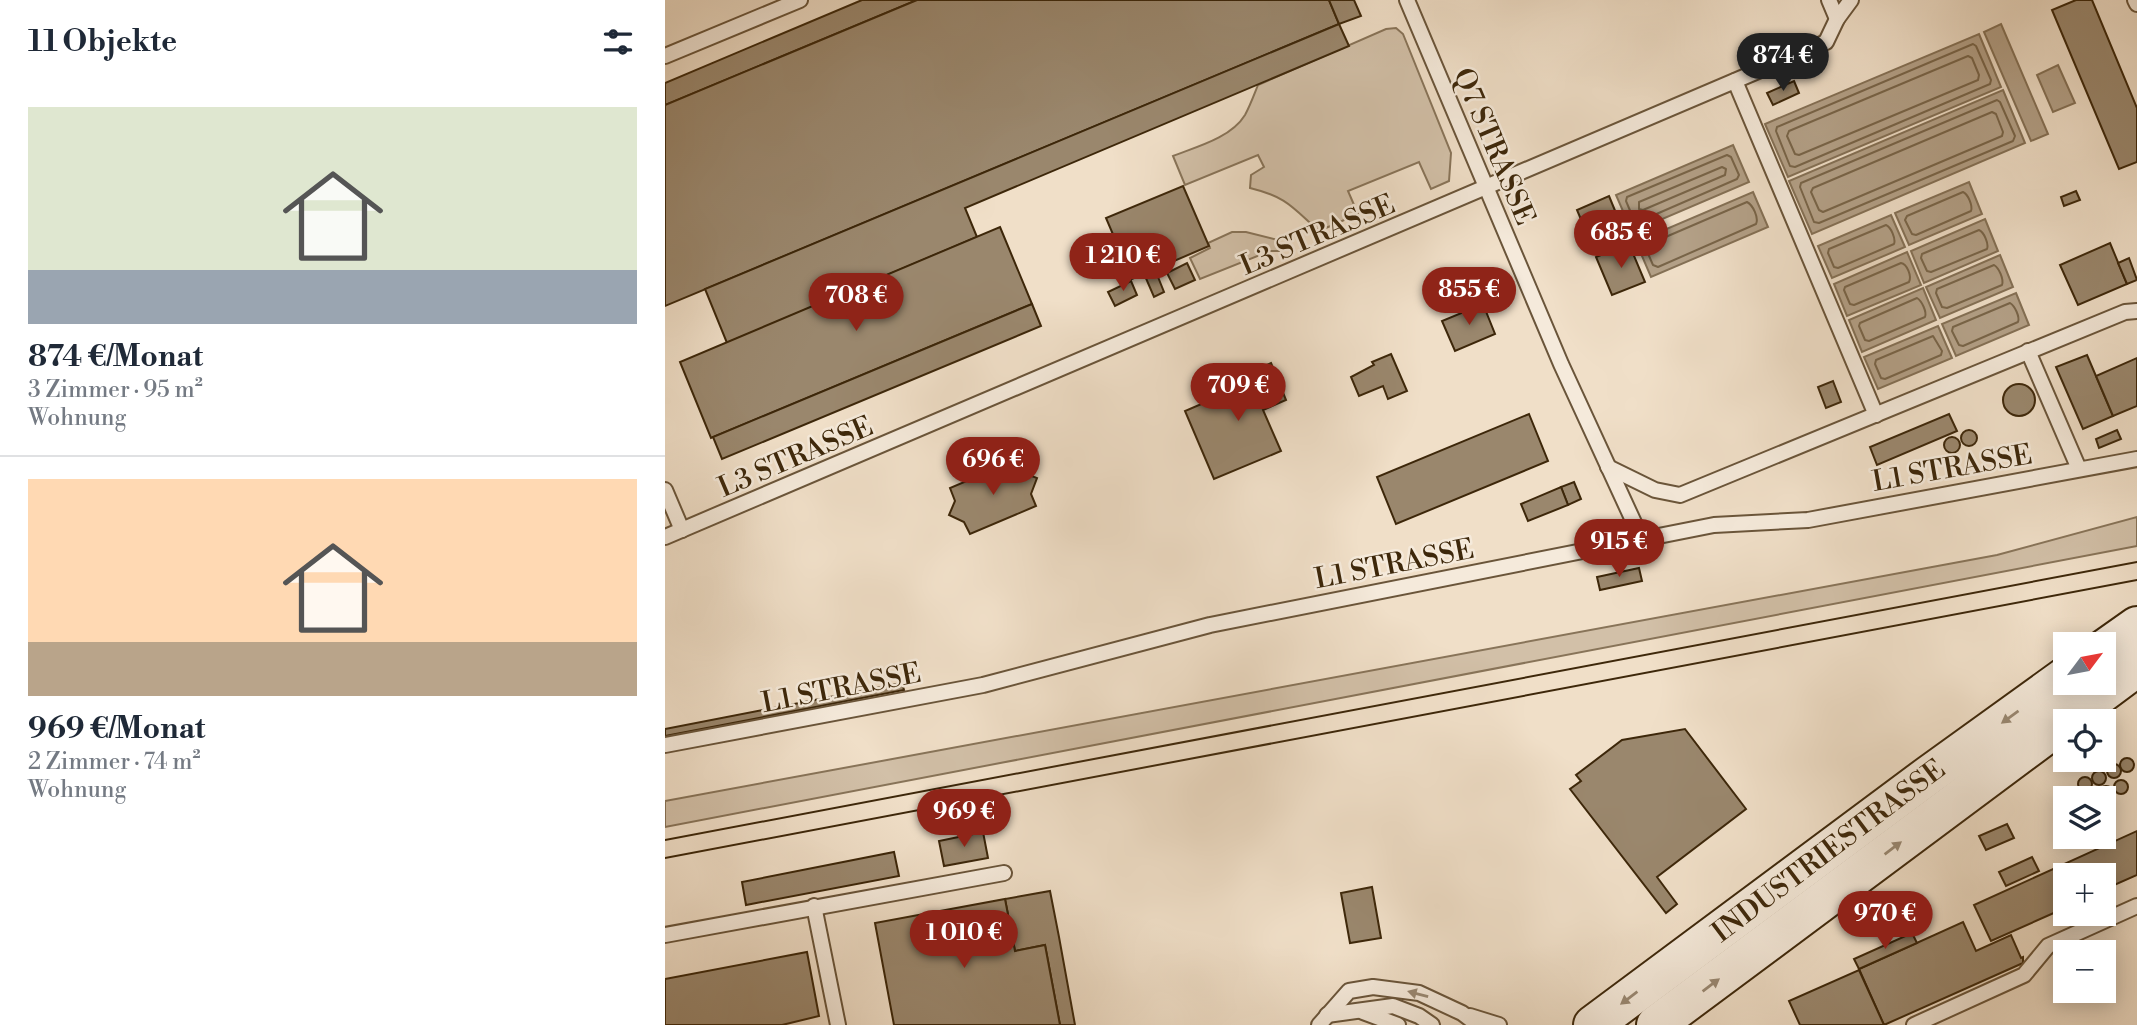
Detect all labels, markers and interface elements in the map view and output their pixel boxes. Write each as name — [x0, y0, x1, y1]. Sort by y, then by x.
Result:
text: 11 Objekte — [28, 23, 177, 61]
icon: filters — [599, 23, 637, 61]
pin: 874 € — [1734, 34, 1832, 93]
text: 874 € — [1753, 42, 1813, 70]
street label: Q7 STRASSE — [1445, 63, 1542, 230]
icon: home — [270, 153, 396, 279]
street label: L3 STRASSE — [1235, 187, 1400, 284]
pin: 685 € — [1572, 210, 1670, 270]
text: 685 € — [1590, 219, 1652, 247]
pin: 1 210 € — [1058, 233, 1188, 293]
text: 1 210 € — [1085, 242, 1161, 270]
pin: 855 € — [1420, 268, 1518, 327]
pin: 708 € — [807, 274, 905, 333]
text: 855 € — [1438, 276, 1500, 304]
text: 708 € — [825, 282, 887, 310]
text: 874 €/Monat — [28, 338, 203, 376]
pin: 709 € — [1189, 364, 1287, 423]
text: 709 € — [1207, 372, 1269, 400]
text: 3 Zimmer · 95 m² — [28, 376, 203, 404]
text: Wohnung — [28, 404, 126, 432]
street label: L3 STRASSE — [713, 409, 878, 506]
street label: L1 STRASSE — [1870, 437, 2035, 500]
pin: 696 € — [944, 438, 1042, 497]
text: 696 € — [962, 446, 1024, 474]
pin: 915 € — [1570, 520, 1668, 579]
icon: home — [270, 525, 396, 651]
text: 915 € — [1590, 528, 1648, 556]
street label: L1 STRASSE — [1312, 532, 1477, 597]
north arrow — [2053, 632, 2116, 695]
map controls — [2053, 632, 2116, 1003]
street label: L1 STRASSE — [759, 656, 924, 721]
button: locate — [2053, 709, 2116, 772]
text: 969 €/Monat — [28, 710, 205, 748]
one-way arrow — [2001, 710, 2019, 724]
text: 2 Zimmer · 74 m² — [28, 748, 200, 776]
street label: INDUSTRIESTRASSE — [1705, 752, 1952, 950]
text: Wohnung — [28, 776, 126, 804]
button: layers — [2053, 786, 2116, 849]
pin: 969 € — [915, 790, 1013, 849]
text: 969 € — [933, 798, 995, 826]
one-way arrow — [1883, 841, 1901, 856]
button: + — [2053, 863, 2116, 926]
pin: 970 € — [1836, 892, 1934, 951]
text: 970 € — [1854, 900, 1916, 928]
pin: 1 010 € — [899, 911, 1029, 970]
text: 1 010 € — [926, 919, 1002, 947]
button: − — [2053, 940, 2116, 1003]
one-way arrow — [1701, 977, 1719, 992]
one-way arrow — [1406, 988, 1428, 999]
one-way arrow — [1620, 991, 1639, 1005]

